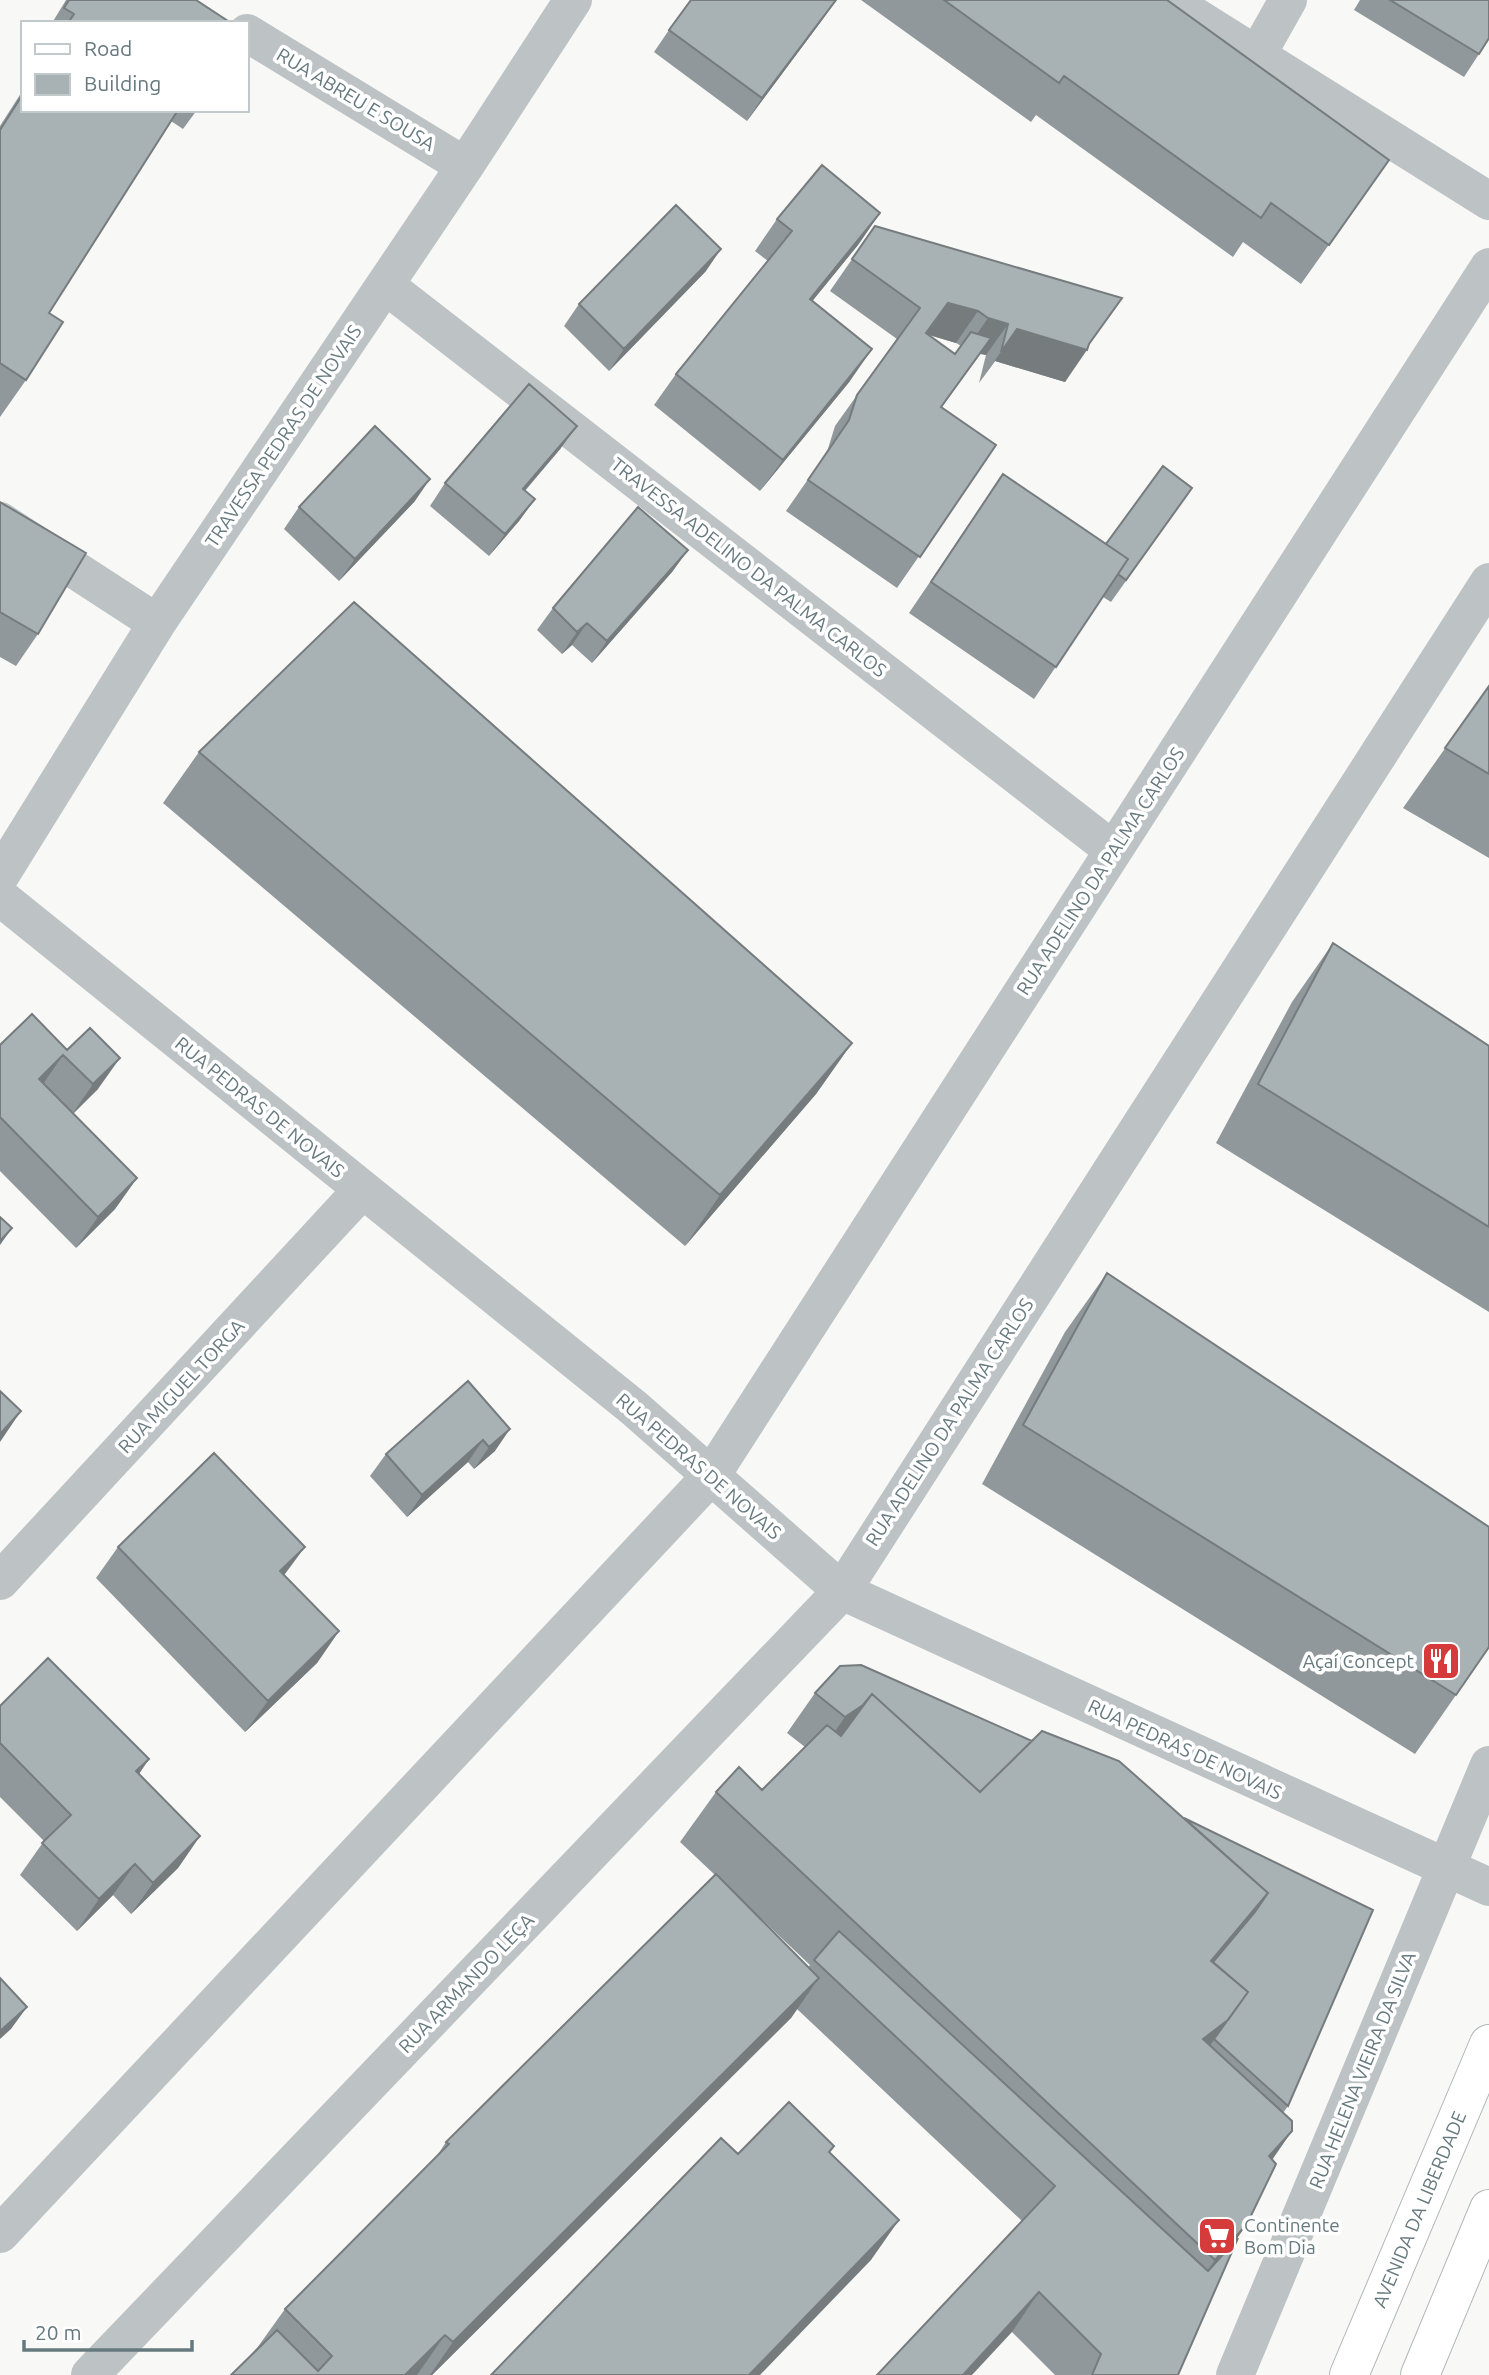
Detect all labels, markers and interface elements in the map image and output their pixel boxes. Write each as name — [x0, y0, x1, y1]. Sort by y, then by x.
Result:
legend — [21, 21, 248, 112]
text: Road — [84, 36, 132, 60]
street label: RUA ABREU E SOUSA — [273, 43, 440, 155]
text: Building — [84, 71, 161, 95]
street label: TRAVESSA PEDRAS DE NOVAIS — [200, 321, 366, 551]
street label: TRAVESSA ADELINO DA PALMA CARLOS — [607, 453, 891, 681]
street label: RUA ADELINO DA PALMA CARLOS — [1012, 743, 1188, 999]
street label: RUA PEDRAS DE NOVAIS — [171, 1032, 349, 1182]
street label: RUA ADELINO DA PALMA CARLOS — [861, 1294, 1037, 1550]
street label: RUA MIGUEL TORGA — [113, 1314, 249, 1457]
street label: RUA PEDRAS DE NOVAIS — [612, 1388, 786, 1544]
restaurant icon: Açaí Concept — [1420, 1640, 1462, 1682]
place label: Açaí Concept — [1303, 1650, 1415, 1672]
street label: RUA PEDRAS DE NOVAIS — [1085, 1694, 1285, 1804]
street label: RUA ARMANDO LEÇA — [394, 1908, 539, 2057]
street label: RUA HELENA VIEIRA DA SILVA — [1304, 1948, 1420, 2192]
street label: AVENIDA DA LIBERDADE — [1368, 2108, 1470, 2311]
place label: Continente Bom Dia — [1244, 2214, 1340, 2258]
supermarket icon: Continente Bom Dia — [1196, 2215, 1238, 2257]
scale bar — [24, 2308, 192, 2352]
text: 20 m — [35, 2320, 82, 2344]

